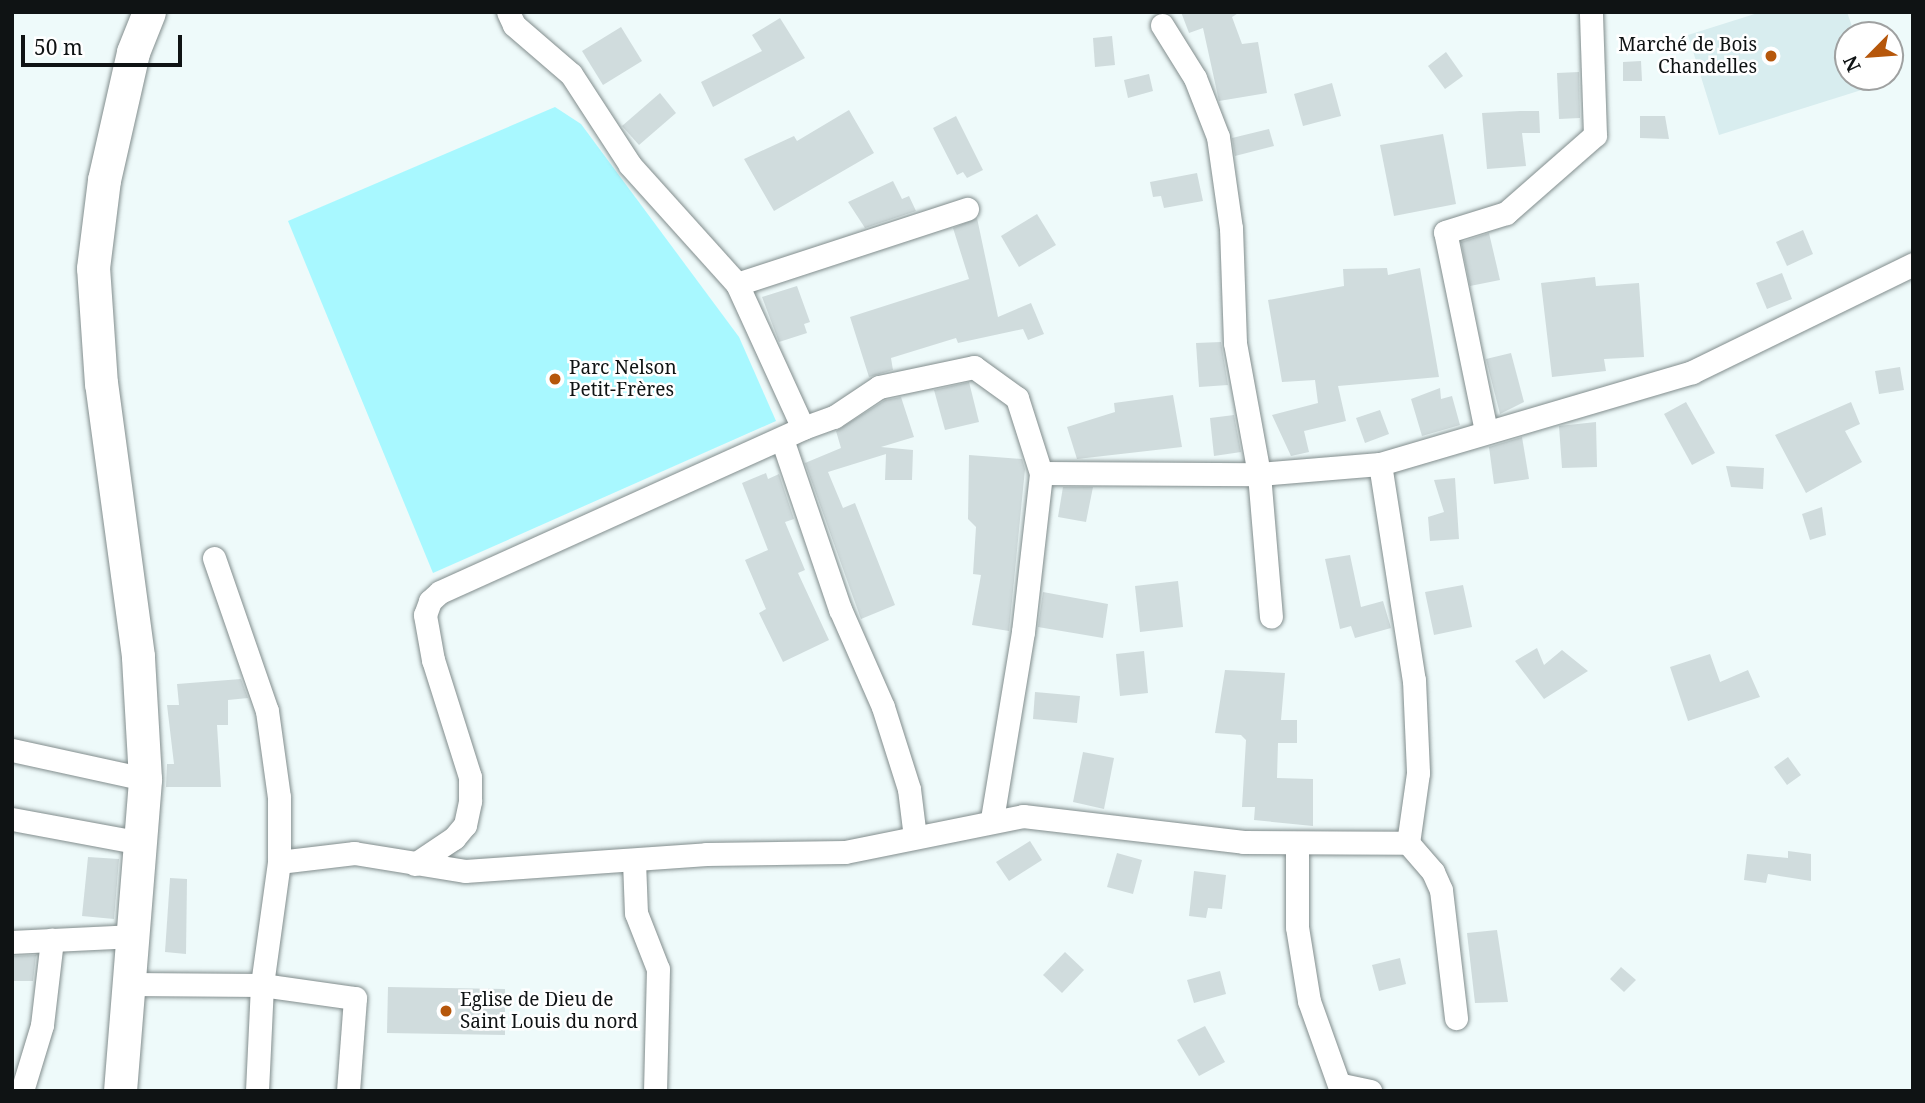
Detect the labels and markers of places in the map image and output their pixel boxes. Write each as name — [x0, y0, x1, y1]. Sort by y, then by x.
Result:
place label: Marché de Bois Chandelles — [1618, 34, 1757, 78]
marker: Marché de Bois Chandelles — [1763, 48, 1779, 64]
place label: Parc Nelson Petit-Frères — [569, 357, 677, 401]
marker: Parc Nelson Petit-Frères — [547, 371, 563, 387]
place label: Eglise de Dieu de Saint Louis du nord — [460, 989, 638, 1033]
marker: Eglise de Dieu de Saint Louis du nord — [438, 1003, 454, 1019]

